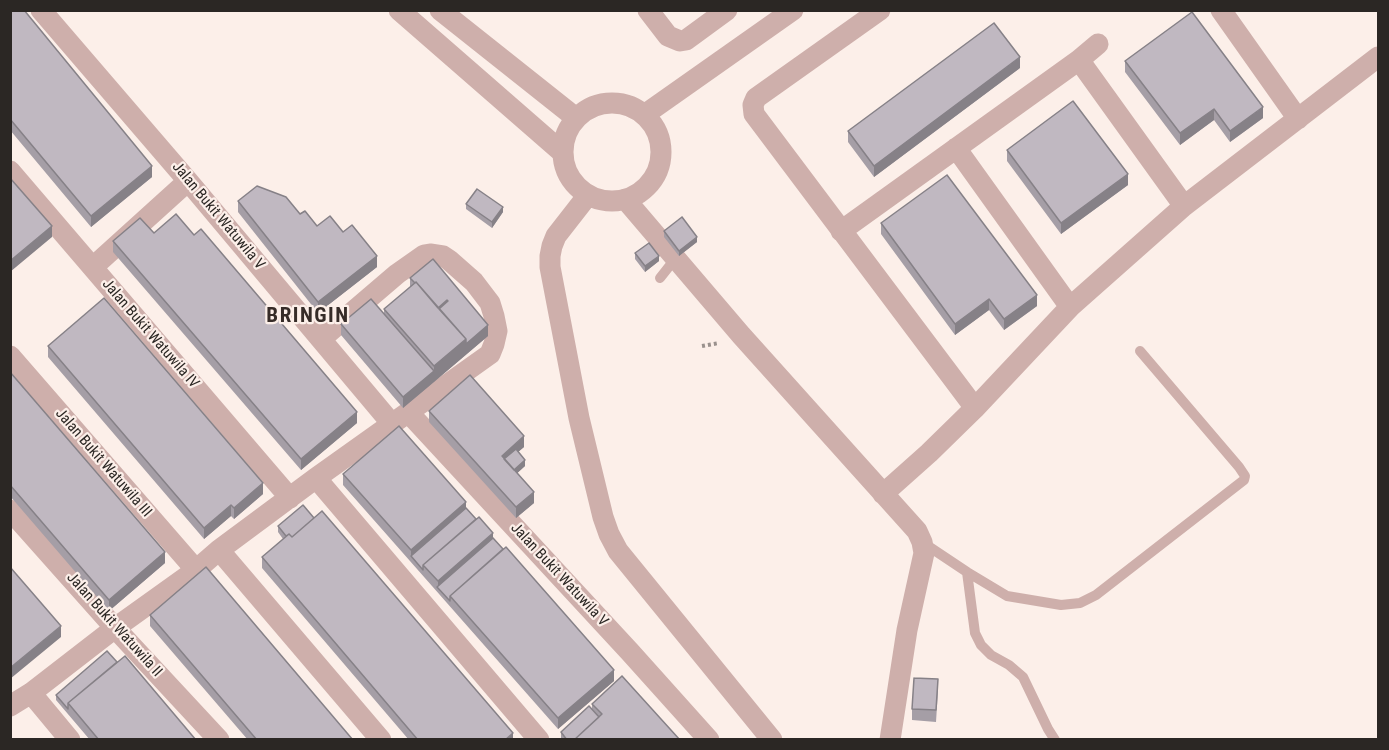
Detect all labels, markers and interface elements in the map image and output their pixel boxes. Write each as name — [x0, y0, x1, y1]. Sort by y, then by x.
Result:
street label: Jalan Bukit Watuwila V — [168, 158, 268, 274]
street label: Jalan Bukit Watuwila IV — [98, 276, 202, 392]
district label: BRINGIN — [266, 304, 350, 330]
street label: Jalan Bukit Watuwila III — [51, 405, 155, 521]
street label: Jalan Bukit Watuwila V — [506, 519, 612, 631]
street label: Jalan Bukit Watuwila II — [62, 569, 166, 681]

